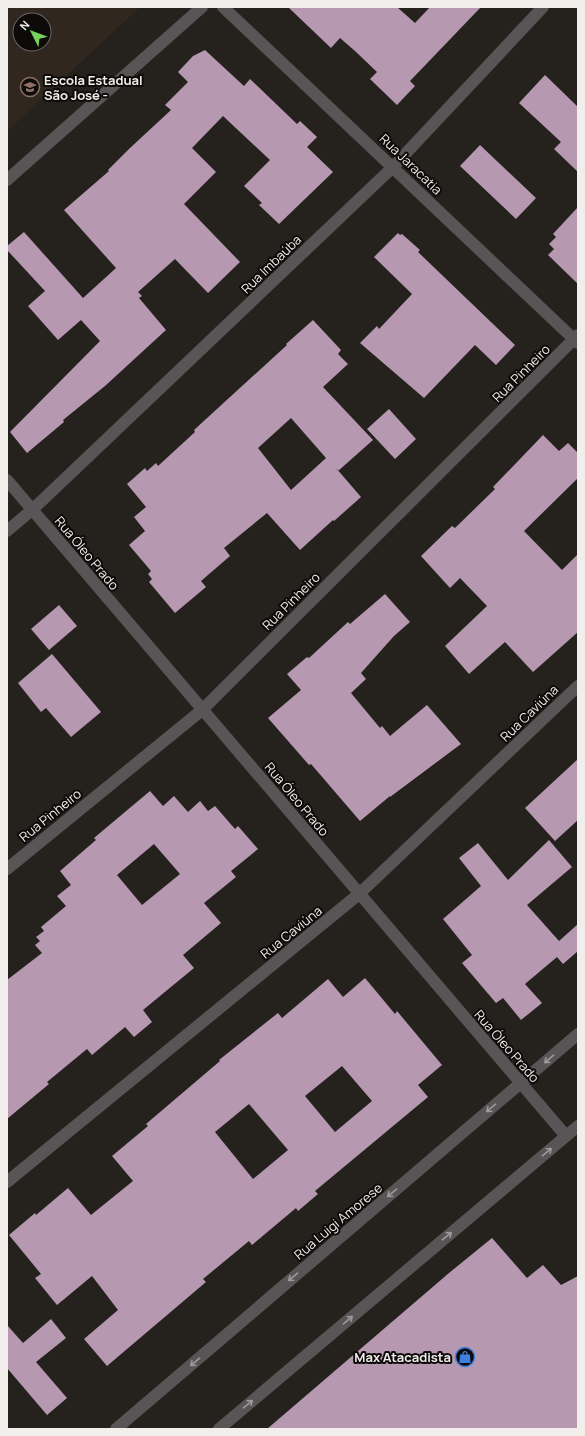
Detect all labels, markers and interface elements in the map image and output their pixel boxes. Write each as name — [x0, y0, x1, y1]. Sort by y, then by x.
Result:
north arrow — [12, 12, 52, 52]
text: N — [16, 17, 32, 33]
place label: Escola Estadual São José - — [44, 71, 143, 104]
school or university icon: Escola Estadual São José - — [19, 76, 41, 98]
street label: Rua Jaracatia — [376, 130, 446, 198]
street label: Rua Imbaúba — [237, 231, 305, 297]
street label: Rua Pinheiro — [488, 340, 554, 406]
street label: Rua Óleo Prado — [51, 512, 123, 594]
street label: Rua Pinheiro — [258, 568, 324, 634]
street label: Rua Caviúna — [496, 681, 562, 745]
street label: Rua Óleo Prado — [261, 758, 333, 840]
street label: Rua Pinheiro — [15, 784, 85, 846]
street label: Rua Caviúna — [256, 902, 326, 962]
street label: Rua Óleo Prado — [470, 1006, 544, 1086]
one-way arrow — [544, 1054, 555, 1063]
one-way arrow — [486, 1104, 497, 1113]
one-way arrow — [541, 1148, 552, 1157]
street label: Rua Luigi Amorese — [290, 1179, 386, 1263]
one-way arrow — [387, 1188, 398, 1197]
one-way arrow — [442, 1231, 452, 1240]
one-way arrow — [288, 1273, 299, 1282]
one-way arrow — [342, 1315, 353, 1324]
shop icon: Max Atacadista — [454, 1346, 476, 1368]
place label: Max Atacadista — [354, 1348, 451, 1366]
one-way arrow — [189, 1357, 200, 1366]
one-way arrow — [243, 1399, 254, 1408]

